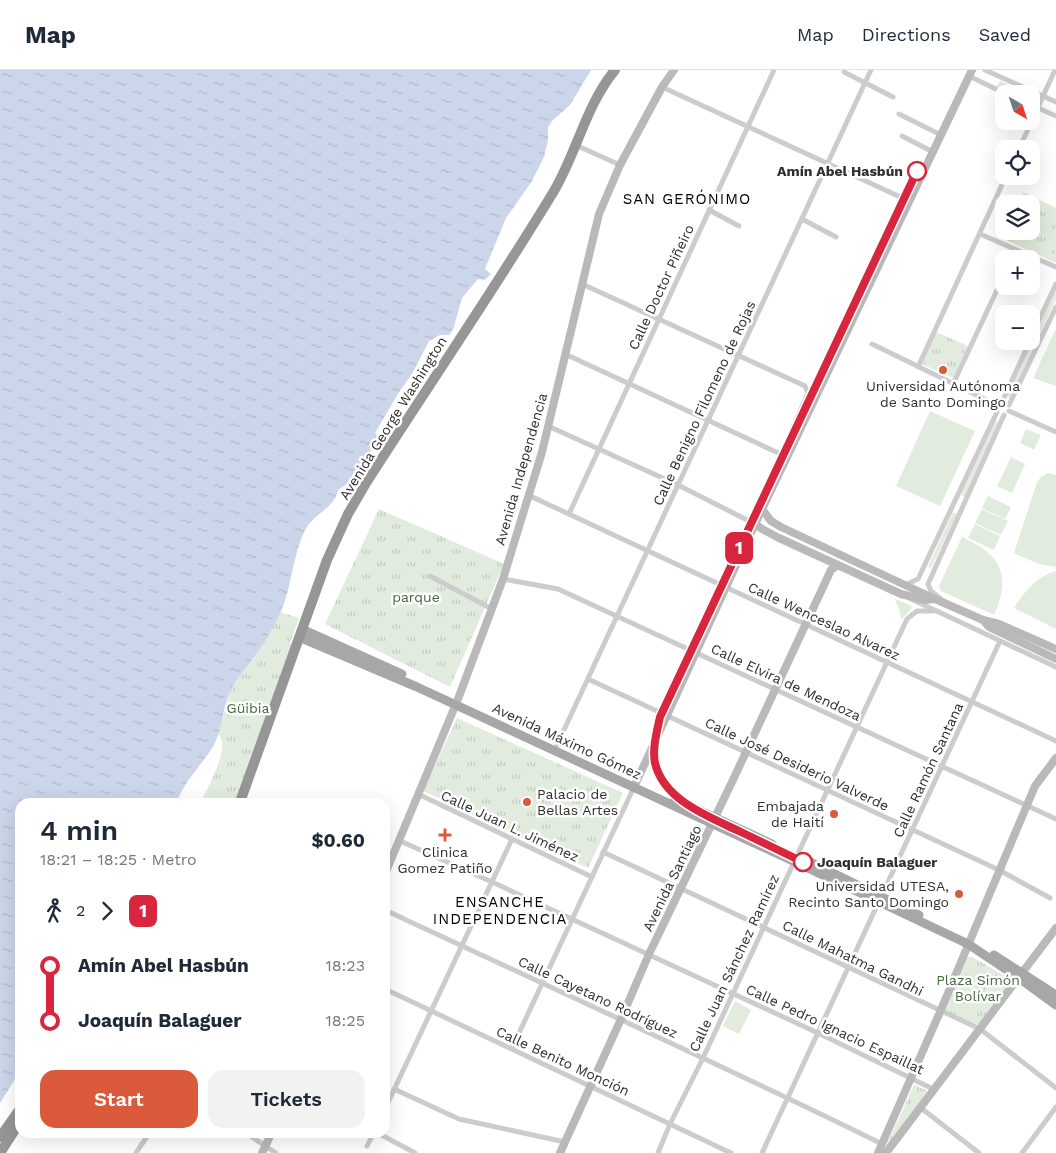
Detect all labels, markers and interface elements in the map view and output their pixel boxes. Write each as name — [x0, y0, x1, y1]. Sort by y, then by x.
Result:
text: Map — [25, 21, 76, 49]
text: Map — [797, 24, 834, 45]
text: Directions — [862, 24, 951, 45]
text: Saved — [979, 24, 1031, 45]
north arrow — [995, 85, 1040, 130]
map controls — [995, 85, 1040, 350]
button: locate — [995, 140, 1040, 185]
marker: Amín Abel Hasbún — [907, 161, 927, 181]
place label: Amín Abel Hasbún — [777, 163, 903, 179]
district label: SAN GERÓNIMO — [623, 189, 751, 208]
button: layers — [995, 195, 1040, 240]
street label: Calle Doctor Piñeiro — [625, 222, 697, 352]
button: + — [995, 250, 1040, 295]
street label: Calle Benigno Filomeno de Rojas — [649, 298, 759, 508]
button: − — [995, 305, 1040, 350]
street label: Avenida George Washington — [336, 334, 450, 502]
marker: Universidad Autónoma de Santo Domingo — [937, 364, 949, 376]
place label: Universidad Autónoma de Santo Domingo — [866, 378, 1020, 410]
street label: Avenida Independencia — [492, 391, 550, 547]
line badge: 1 — [723, 532, 755, 564]
text: 1 — [735, 537, 743, 558]
street label: Calle Wenceslao Alvarez — [746, 579, 902, 663]
park label: parque — [392, 589, 440, 605]
street label: Calle Elvira de Mendoza — [709, 640, 864, 724]
street label: Avenida Máximo Gómez — [490, 699, 644, 783]
park label: Güibia — [227, 700, 270, 716]
street label: Calle Ramón Santana — [890, 700, 966, 840]
street label: Calle José Desiderio Valverde — [702, 714, 892, 814]
place label: Palacio de Bellas Artes — [537, 786, 618, 818]
street label: Calle Juan L. Jiménez — [439, 787, 581, 865]
marker: Palacio de Bellas Artes — [521, 796, 533, 808]
place label: Embajada de Haití — [757, 798, 824, 830]
marker: Embajada de Haití — [828, 808, 840, 820]
text: 4 min — [40, 814, 118, 847]
street label: Avenida Santiago — [639, 822, 705, 934]
marker: Clinica Gomez Patiño — [438, 828, 452, 842]
text: $0.60 — [311, 829, 365, 852]
place label: Clinica Gomez Patiño — [397, 844, 493, 876]
text: 18:21 – 18:25 · Metro — [40, 850, 197, 869]
marker: Joaquín Balaguer — [793, 852, 813, 872]
place label: Joaquín Balaguer — [817, 854, 937, 870]
street label: Calle Juan Sánchez Ramírez — [686, 872, 782, 1054]
place label: Universidad UTESA, Recinto Santo Domingo — [788, 878, 949, 910]
marker: Universidad UTESA, Recinto Santo Domingo — [953, 888, 965, 900]
district label: ENSANCHE INDEPENDENCIA — [433, 893, 567, 928]
icon: walk — [40, 897, 68, 925]
icon: forward — [93, 897, 121, 925]
text: 1 — [139, 900, 147, 921]
text: 2 — [76, 901, 85, 920]
street label: Calle Mahatma Gandhi — [780, 917, 926, 999]
street label: Calle Cayetano Rodríguez — [516, 953, 680, 1041]
text: Amín Abel Hasbún — [78, 954, 249, 977]
text: 18:23 — [326, 956, 365, 975]
park label: Plaza Simón Bolívar — [936, 972, 1020, 1004]
street label: Calle Pedro Ignacio Espaillat — [743, 981, 927, 1077]
text: Joaquín Balaguer — [78, 1009, 241, 1032]
text: 18:25 — [326, 1011, 365, 1030]
street label: Calle Benito Monción — [494, 1023, 632, 1099]
button: Start — [40, 1070, 198, 1128]
button: Tickets — [208, 1070, 365, 1128]

